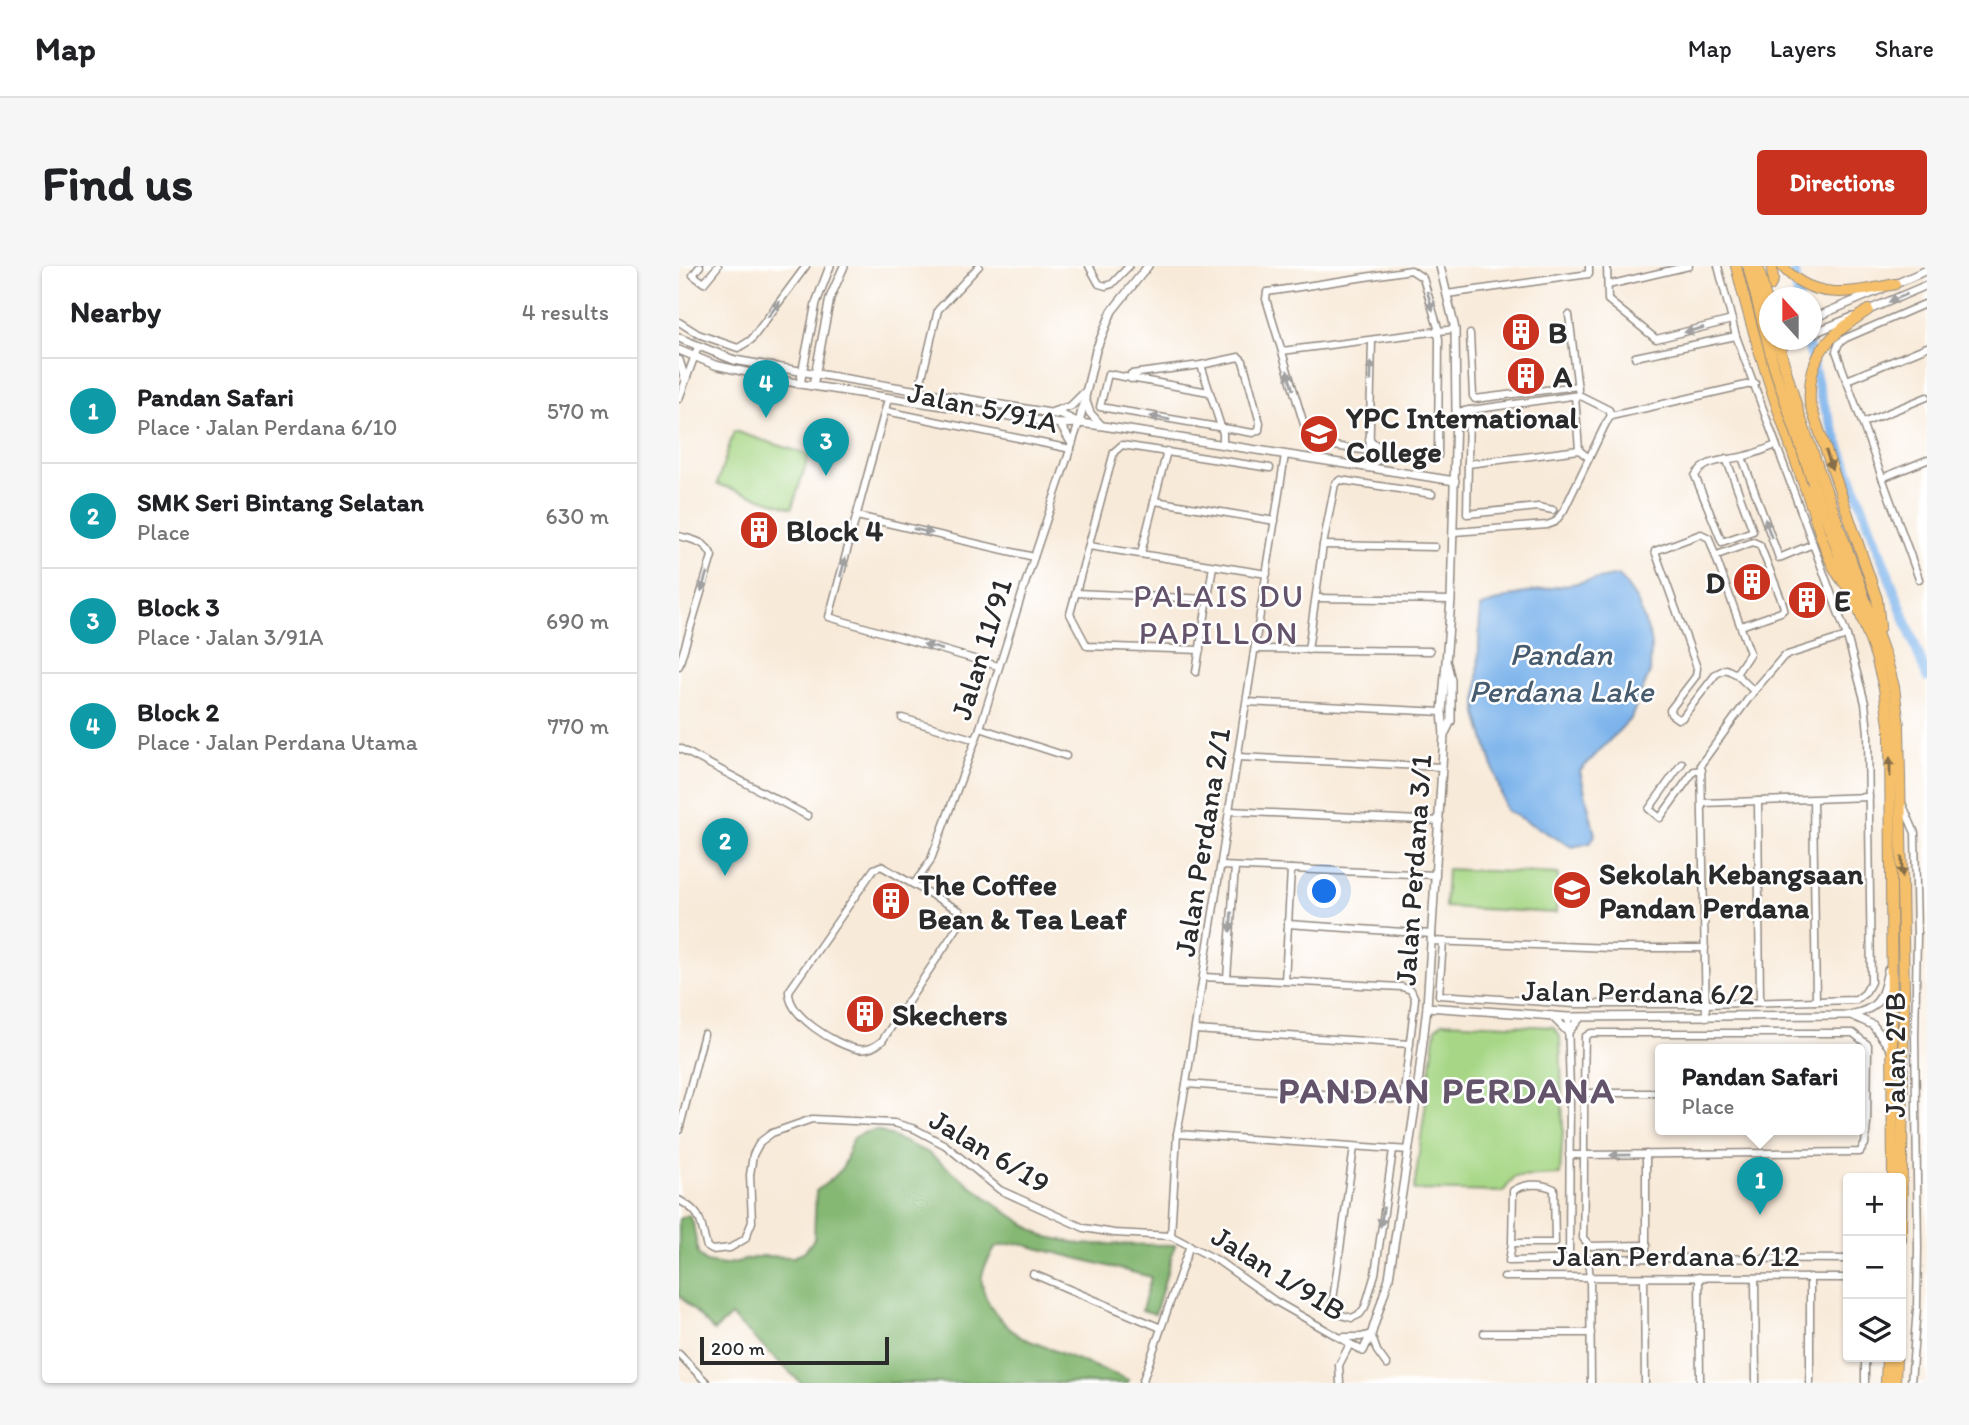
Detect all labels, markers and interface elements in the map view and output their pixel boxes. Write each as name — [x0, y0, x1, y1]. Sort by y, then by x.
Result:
text: Map — [35, 29, 96, 68]
text: Map — [1688, 34, 1732, 63]
text: Layers — [1770, 34, 1837, 63]
text: Share — [1875, 34, 1934, 63]
button: Directions — [1757, 150, 1927, 215]
text: Find us — [42, 153, 193, 212]
north arrow — [1759, 287, 1822, 350]
one-way arrow — [1426, 290, 1436, 311]
text: Nearby — [70, 293, 161, 330]
one-way arrow — [1887, 293, 1908, 304]
text: 4 results — [522, 298, 609, 326]
one-way arrow — [766, 300, 781, 318]
building icon: B — [1500, 311, 1542, 353]
place label: B — [1548, 314, 1567, 351]
one-way arrow — [1682, 324, 1704, 335]
building icon: A — [1505, 355, 1547, 397]
place label: A — [1552, 358, 1573, 395]
one-way arrow — [1365, 359, 1377, 381]
pin: 4 — [743, 360, 789, 418]
one-way arrow — [1285, 369, 1295, 390]
street label: Jalan 5/91A — [904, 373, 1062, 441]
text: Pandan Safari — [137, 381, 294, 413]
text: 1 — [88, 397, 98, 425]
text: 570 m — [547, 397, 609, 425]
place label: YPC International College — [1345, 399, 1578, 470]
one-way arrow — [1149, 412, 1171, 423]
text: Place · Jalan Perdana 6/10 — [137, 413, 397, 441]
school or university icon: YPC International College — [1298, 413, 1340, 455]
pin: 3 — [803, 418, 849, 476]
one-way arrow — [1824, 449, 1835, 470]
text: SMK Seri Bintang Selatan — [137, 486, 424, 518]
text: 2 — [87, 502, 99, 530]
text: 630 m — [546, 502, 609, 530]
building icon: Block 4 — [738, 509, 780, 551]
place label: Block 4 — [786, 512, 883, 549]
text: Place — [137, 518, 190, 546]
one-way arrow — [1762, 518, 1773, 539]
one-way arrow — [912, 526, 934, 537]
one-way arrow — [838, 556, 849, 578]
building icon: D — [1731, 561, 1773, 603]
place label: D — [1705, 564, 1725, 601]
one-way arrow — [698, 572, 708, 593]
street label: Jalan 11/91 — [942, 574, 1020, 724]
district label: PALAIS DU PAPILLON — [1133, 577, 1305, 652]
building icon: E — [1786, 579, 1828, 621]
place label: E — [1834, 582, 1851, 619]
text: Block 3 — [137, 591, 220, 623]
text: 3 — [87, 607, 99, 635]
text: 690 m — [546, 607, 609, 635]
text: Place · Jalan 3/91A — [137, 623, 324, 651]
water label: Pandan Perdana Lake — [1469, 635, 1655, 710]
one-way arrow — [921, 641, 943, 652]
text: Block 2 — [137, 696, 219, 728]
text: 4 — [86, 712, 100, 740]
text: 770 m — [547, 712, 609, 740]
street label: Jalan Perdana 2/1 — [1166, 725, 1238, 959]
text: Place · Jalan Perdana Utama — [137, 728, 418, 756]
street label: Jalan Perdana 3/1 — [1386, 753, 1440, 987]
one-way arrow — [1884, 756, 1896, 778]
pin: 2 — [702, 818, 748, 876]
place label: Sekolah Kebangsaan Pandan Perdana — [1599, 855, 1864, 926]
one-way arrow — [1896, 856, 1907, 878]
place label: The Coffee Bean & Tea Leaf — [917, 866, 1127, 937]
school or university icon: Sekolah Kebangsaan Pandan Perdana — [1551, 869, 1593, 911]
your location — [1307, 874, 1341, 908]
building icon: The Coffee Bean & Tea Leaf — [870, 880, 912, 922]
one-way arrow — [1225, 912, 1236, 934]
street label: Jalan Perdana 6/2 — [1521, 971, 1755, 1013]
street label: Jalan 27B — [1876, 992, 1913, 1118]
building icon: Skechers — [844, 993, 886, 1035]
place label: Skechers — [892, 996, 1008, 1033]
popup — [1655, 1044, 1865, 1135]
text: Pandan Safari — [1682, 1060, 1838, 1092]
district label: PANDAN PERDANA — [1278, 1068, 1616, 1112]
text: Place — [1682, 1092, 1735, 1120]
street label: Jalan 6/19 — [923, 1101, 1057, 1201]
one-way arrow — [1609, 1149, 1631, 1160]
pin: 1 — [1737, 1157, 1783, 1215]
map controls — [1843, 1173, 1906, 1362]
button: + — [1843, 1173, 1906, 1236]
one-way arrow — [1377, 1206, 1388, 1228]
street label: Jalan 1/91B — [1205, 1217, 1353, 1329]
button: − — [1843, 1236, 1906, 1299]
street label: Jalan Perdana 6/12 — [1552, 1237, 1800, 1274]
button: layers — [1843, 1299, 1906, 1362]
scale bar — [700, 1334, 889, 1366]
text: 200 m — [711, 1337, 765, 1360]

